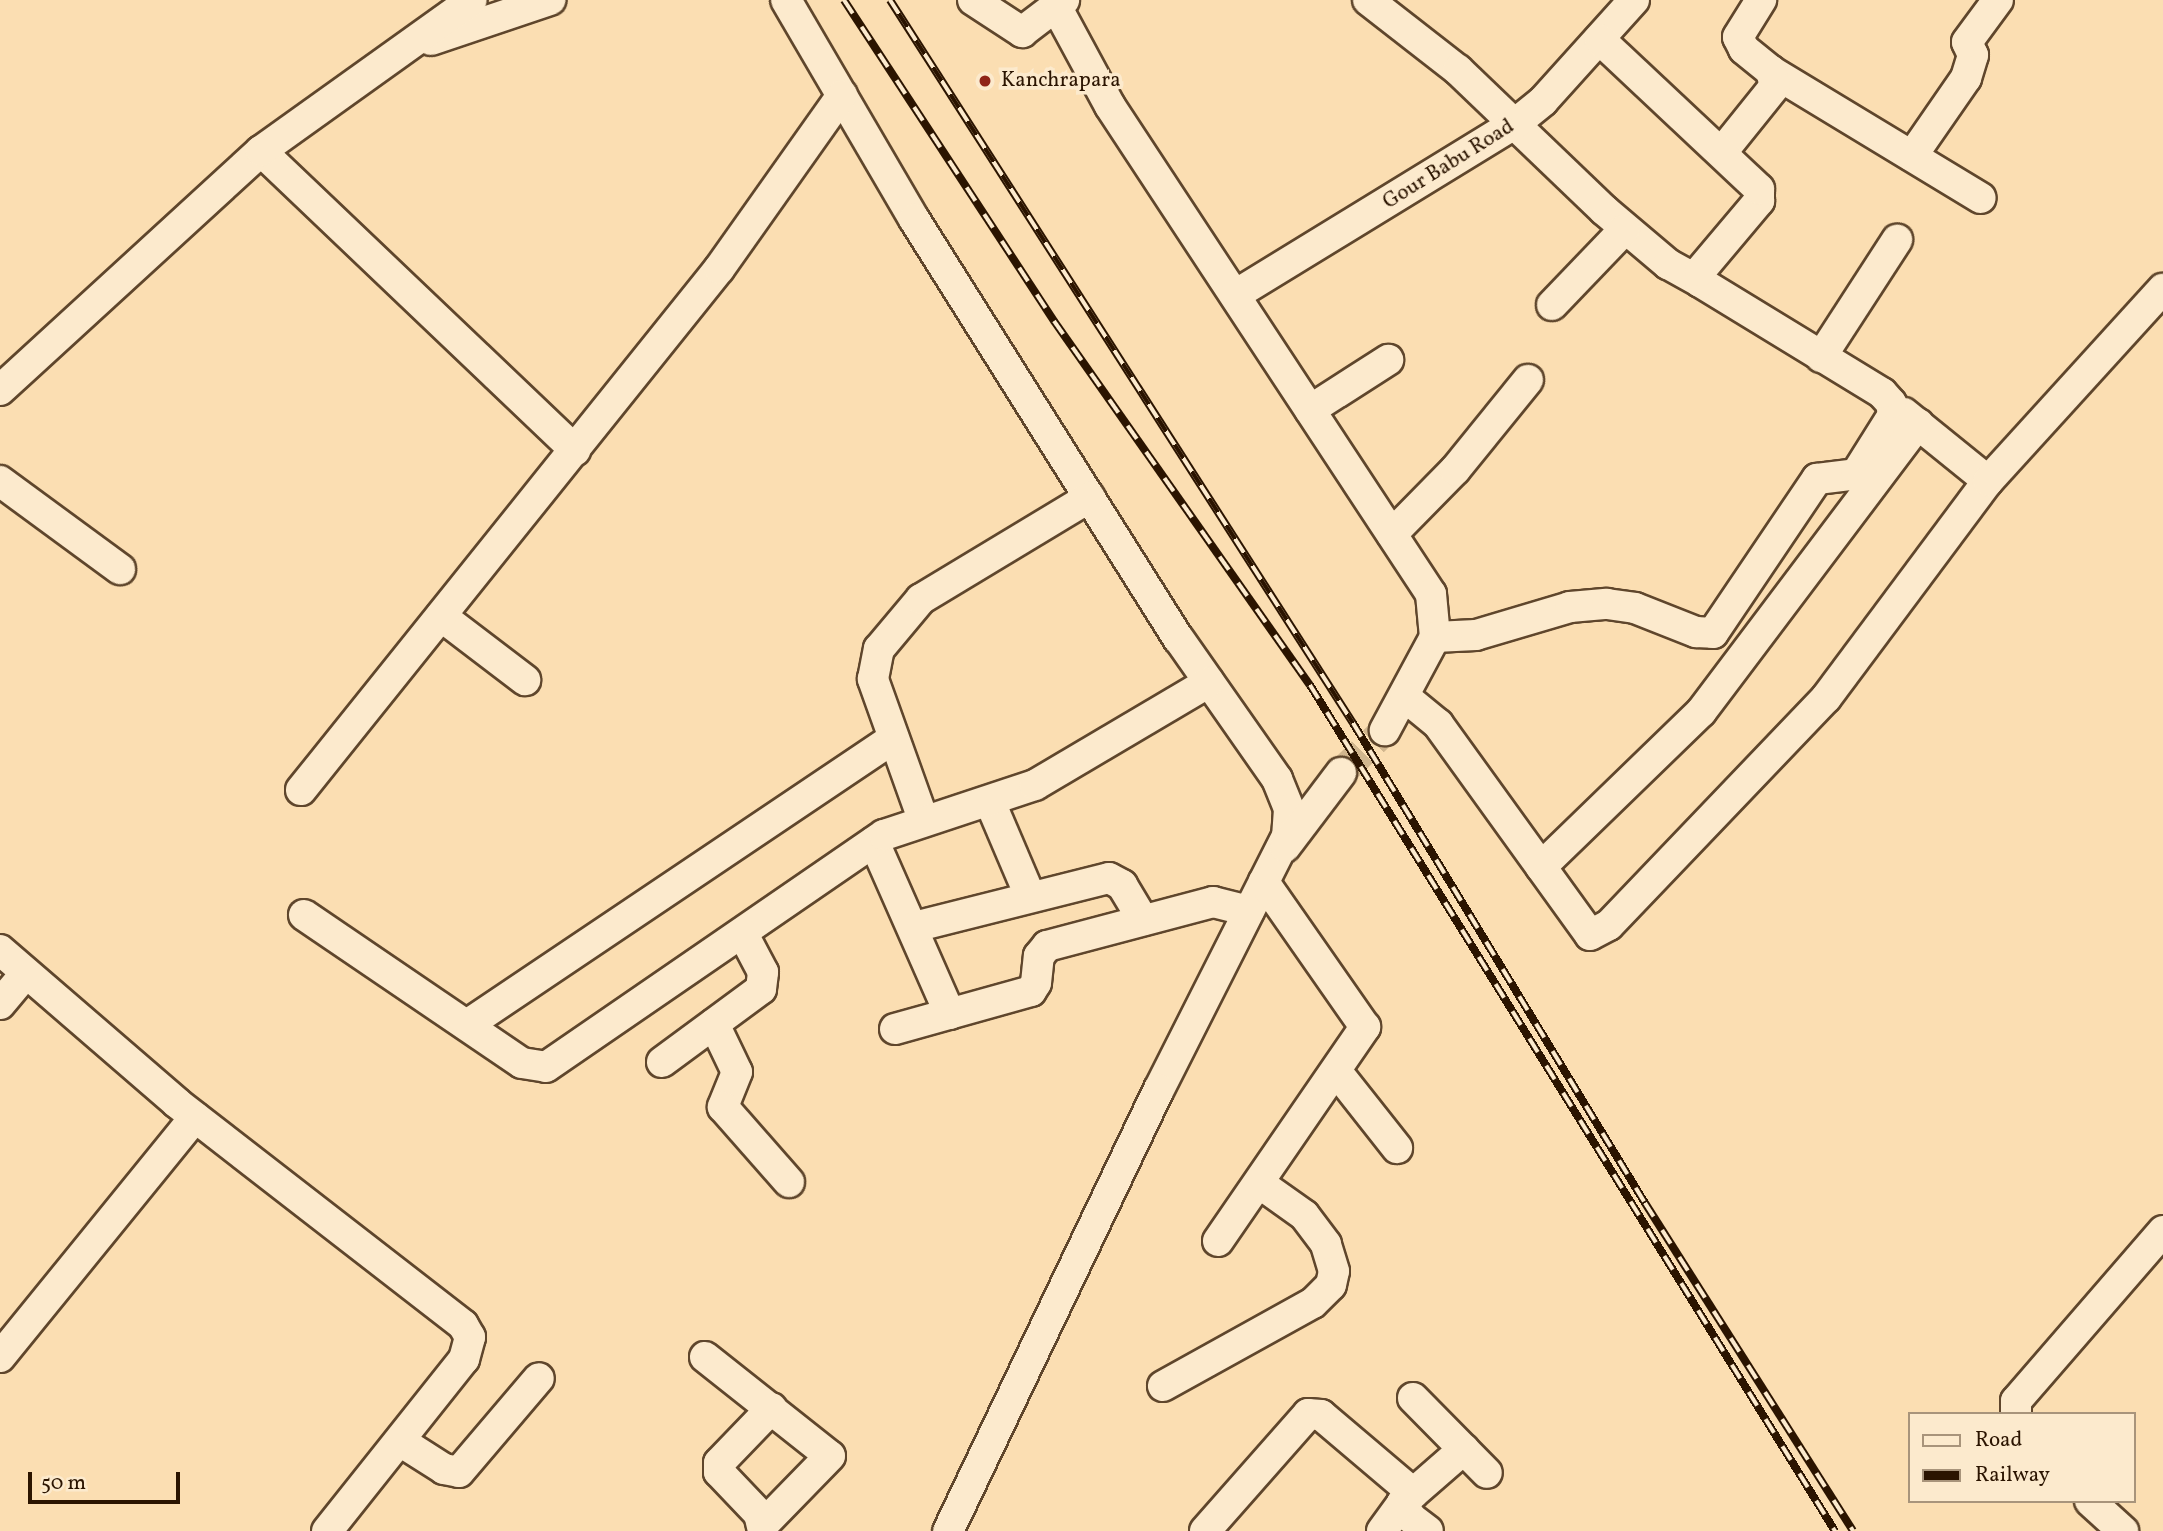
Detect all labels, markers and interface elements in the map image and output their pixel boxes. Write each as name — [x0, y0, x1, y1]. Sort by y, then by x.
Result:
place label: Kanchrapara — [1001, 68, 1121, 94]
marker: Kanchrapara — [975, 71, 995, 91]
street label: Gour Babu Road — [1379, 115, 1519, 215]
legend — [1908, 1412, 2135, 1503]
text: Road — [1975, 1426, 2022, 1455]
scale bar — [32, 1458, 184, 1502]
text: Railway — [1975, 1461, 2050, 1490]
text: 50 m — [41, 1469, 86, 1498]

